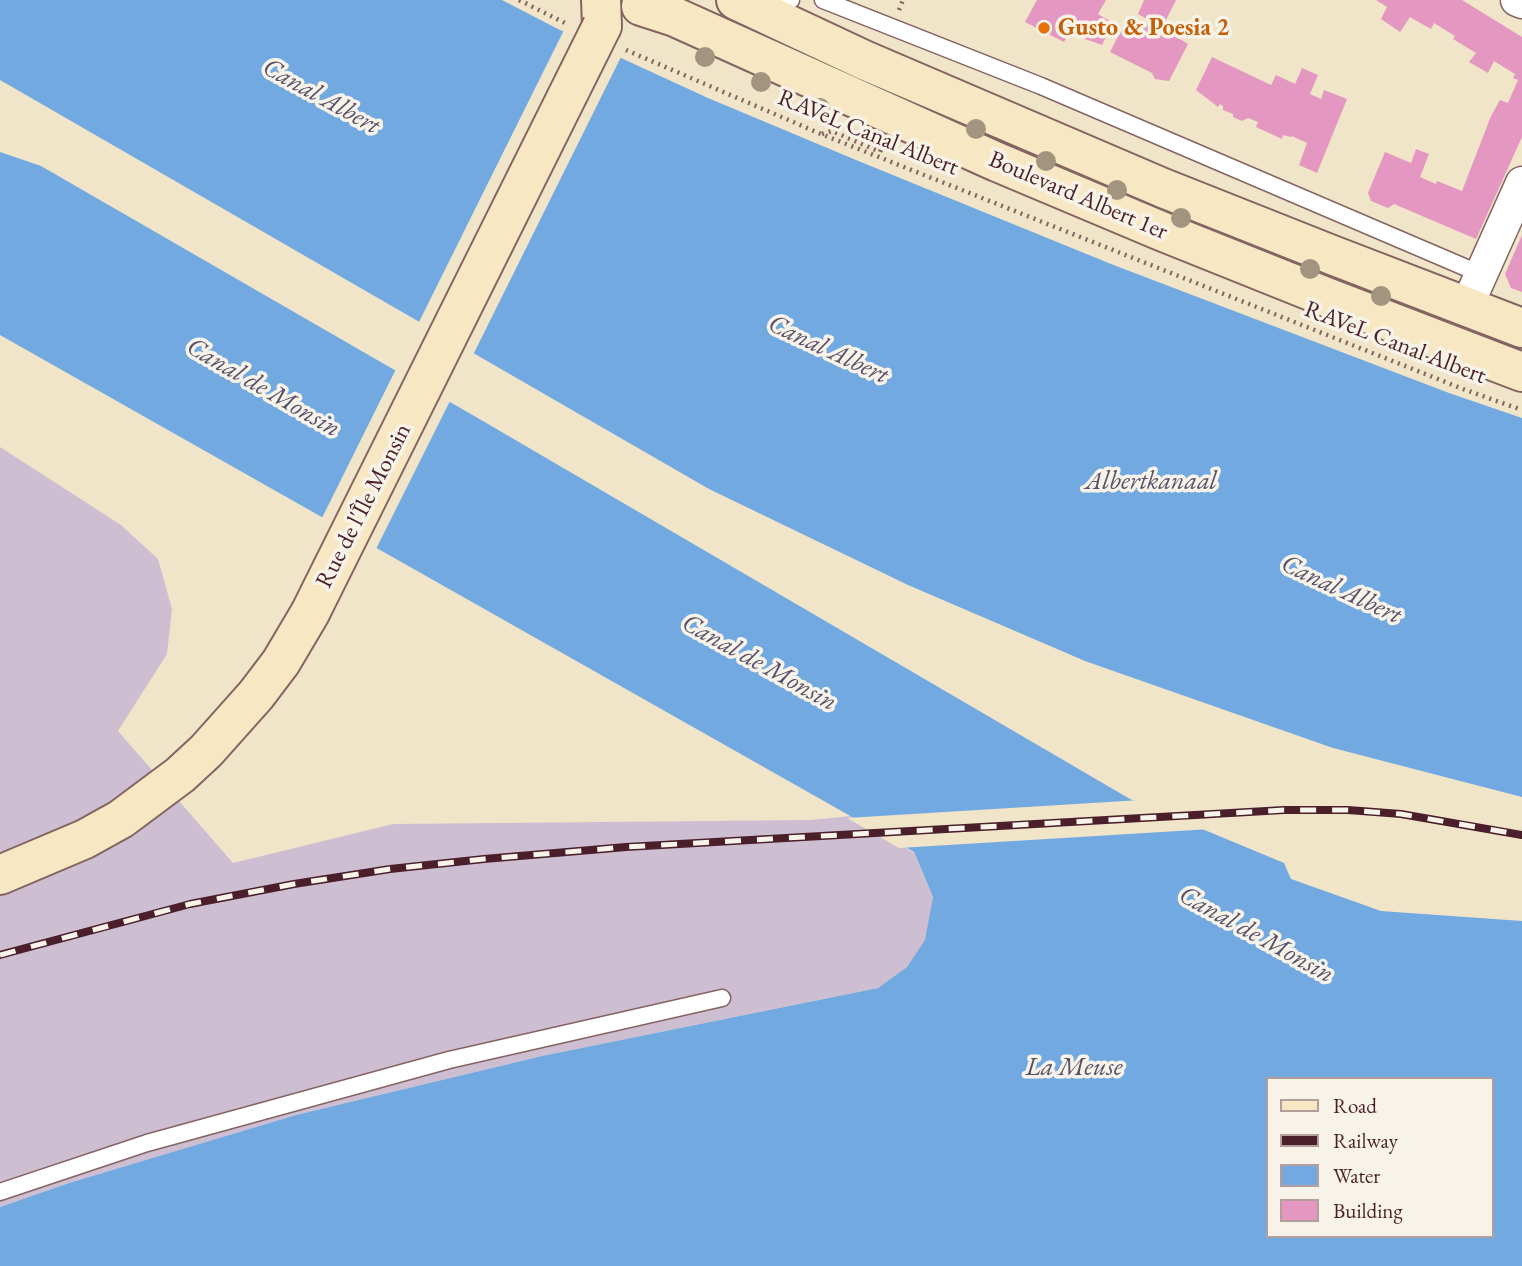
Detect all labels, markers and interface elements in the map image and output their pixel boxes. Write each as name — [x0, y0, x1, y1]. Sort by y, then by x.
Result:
place label: Gusto & Poesia 2 — [1058, 14, 1229, 42]
marker: Gusto & Poesia 2 — [1036, 20, 1052, 36]
water label: Canal Albert — [257, 52, 385, 142]
street label: RAVeL Canal Albert — [773, 84, 963, 182]
street label: Boulevard Albert 1er — [984, 145, 1172, 247]
street label: RAVeL Canal Albert — [1300, 295, 1490, 391]
water label: Canal Albert — [763, 309, 893, 391]
water label: Canal de Monsin — [181, 331, 345, 445]
street label: Rue de l'Île Monsin — [310, 419, 418, 593]
water label: Albertkanaal — [1085, 466, 1217, 498]
water label: Canal Albert — [1276, 549, 1406, 631]
water label: Canal de Monsin — [676, 608, 842, 718]
water label: Canal de Monsin — [1173, 880, 1339, 990]
water label: La Meuse — [1025, 1052, 1123, 1084]
legend — [1266, 1077, 1494, 1238]
text: Road — [1333, 1092, 1377, 1119]
text: Railway — [1333, 1127, 1398, 1154]
text: Water — [1333, 1162, 1380, 1189]
text: Building — [1333, 1197, 1403, 1224]

